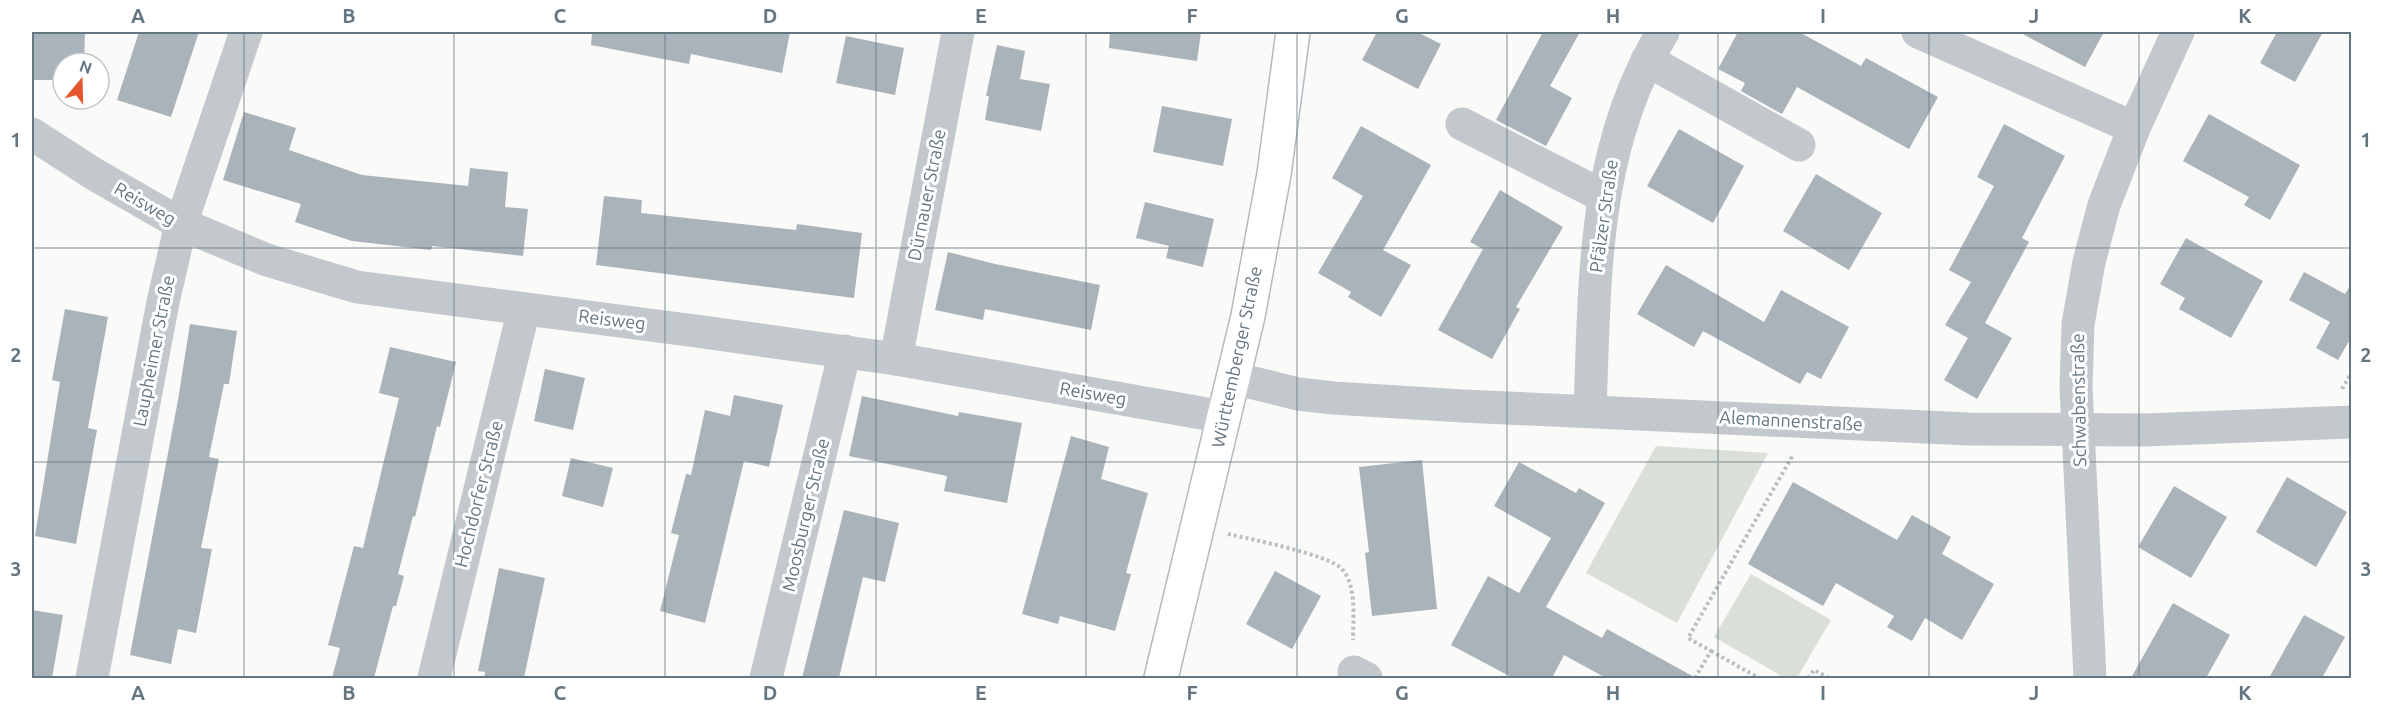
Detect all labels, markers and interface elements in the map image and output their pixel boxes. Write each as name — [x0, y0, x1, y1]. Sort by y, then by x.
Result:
text: A — [131, 4, 145, 27]
text: B — [342, 4, 356, 27]
text: C — [554, 4, 567, 27]
text: D — [763, 4, 777, 27]
text: E — [975, 4, 987, 27]
text: F — [1186, 4, 1198, 27]
text: G — [1395, 4, 1409, 27]
text: H — [1606, 4, 1620, 27]
text: I — [1820, 4, 1826, 27]
text: J — [2029, 4, 2039, 27]
text: K — [2238, 4, 2252, 27]
north arrow — [51, 51, 111, 111]
text: N — [77, 56, 94, 77]
street label: Dürnauer Straße — [903, 127, 949, 262]
text: 1 — [10, 128, 22, 151]
text: 1 — [2360, 128, 2372, 151]
street label: Pfälzer Straße — [1585, 158, 1621, 274]
street label: Reisweg — [111, 178, 180, 229]
street label: Württemberger Straße — [1207, 264, 1265, 449]
street label: Laupheimer Straße — [129, 274, 177, 428]
street label: Reisweg — [577, 305, 647, 333]
street label: Schwabenstraße — [2067, 333, 2089, 467]
text: 2 — [10, 343, 22, 366]
text: 2 — [2360, 343, 2372, 366]
street label: Reisweg — [1058, 377, 1128, 409]
street label: Alemannenstraße — [1719, 406, 1863, 434]
street label: Hochdorfer Straße — [450, 418, 506, 569]
street label: Moosburger Straße — [778, 436, 832, 593]
text: 3 — [10, 557, 22, 580]
text: 3 — [2360, 557, 2372, 580]
text: A — [131, 681, 145, 704]
text: B — [342, 681, 356, 704]
text: C — [554, 681, 567, 704]
text: D — [763, 681, 777, 704]
text: E — [975, 681, 987, 704]
text: F — [1186, 681, 1198, 704]
text: G — [1395, 681, 1409, 704]
text: H — [1606, 681, 1620, 704]
text: I — [1820, 681, 1826, 704]
text: J — [2029, 681, 2039, 704]
text: K — [2238, 681, 2252, 704]

